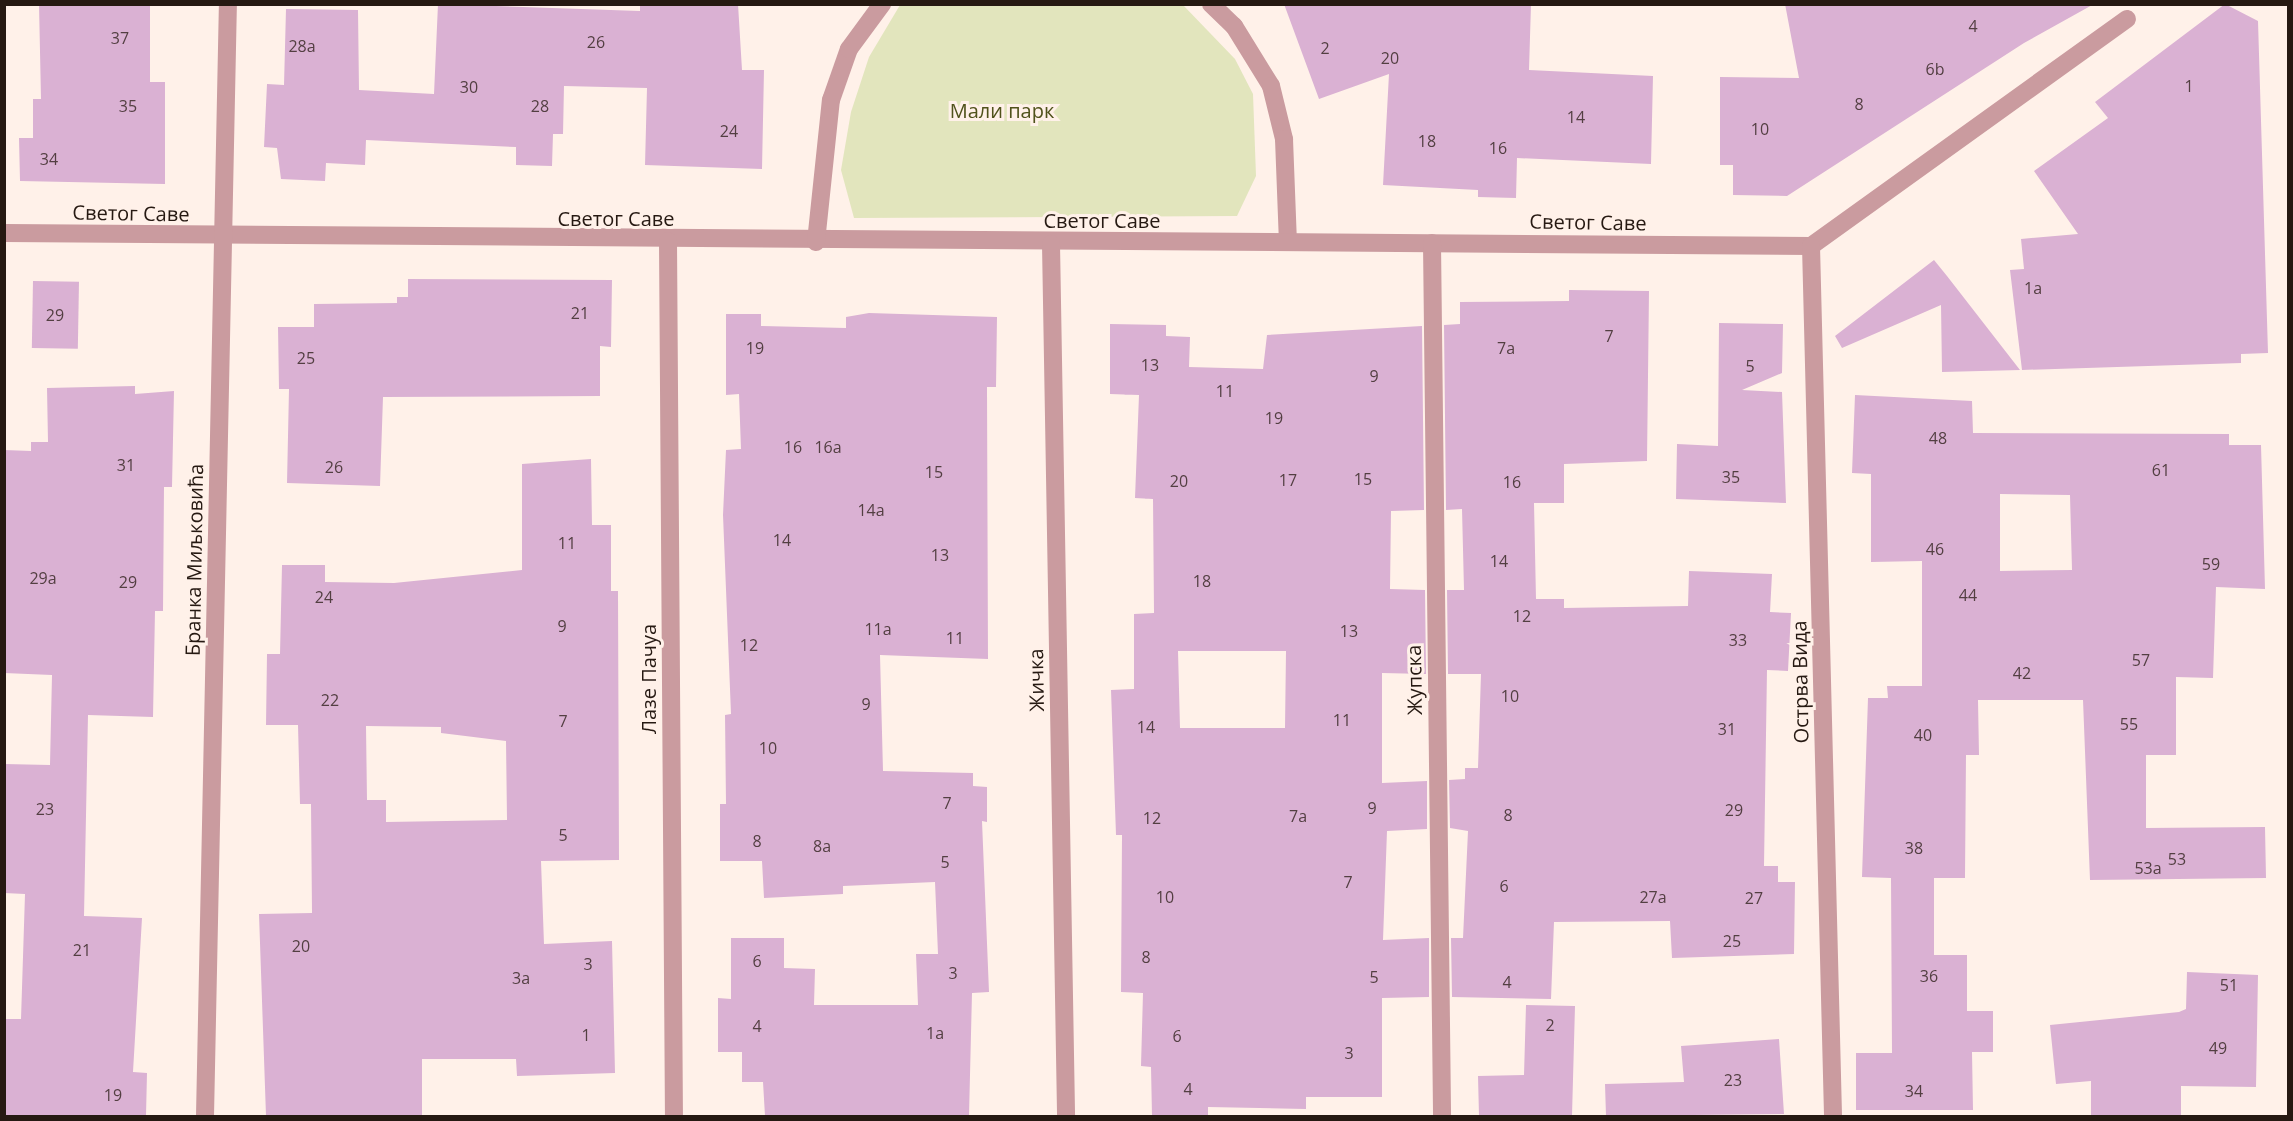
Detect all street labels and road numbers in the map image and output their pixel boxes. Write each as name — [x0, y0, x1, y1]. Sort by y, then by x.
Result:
street label: Светог Саве — [72, 200, 190, 226]
street label: Светог Саве — [557, 206, 675, 230]
street label: Светог Саве — [1043, 208, 1161, 232]
street label: Светог Саве — [1529, 209, 1647, 235]
street label: Бранка Миљковића — [180, 464, 208, 656]
street label: Острва Вида — [1787, 620, 1813, 744]
street label: Лазе Пачуа — [636, 624, 660, 734]
street label: Жупска — [1401, 645, 1427, 715]
street label: Жичка — [1023, 648, 1049, 712]

